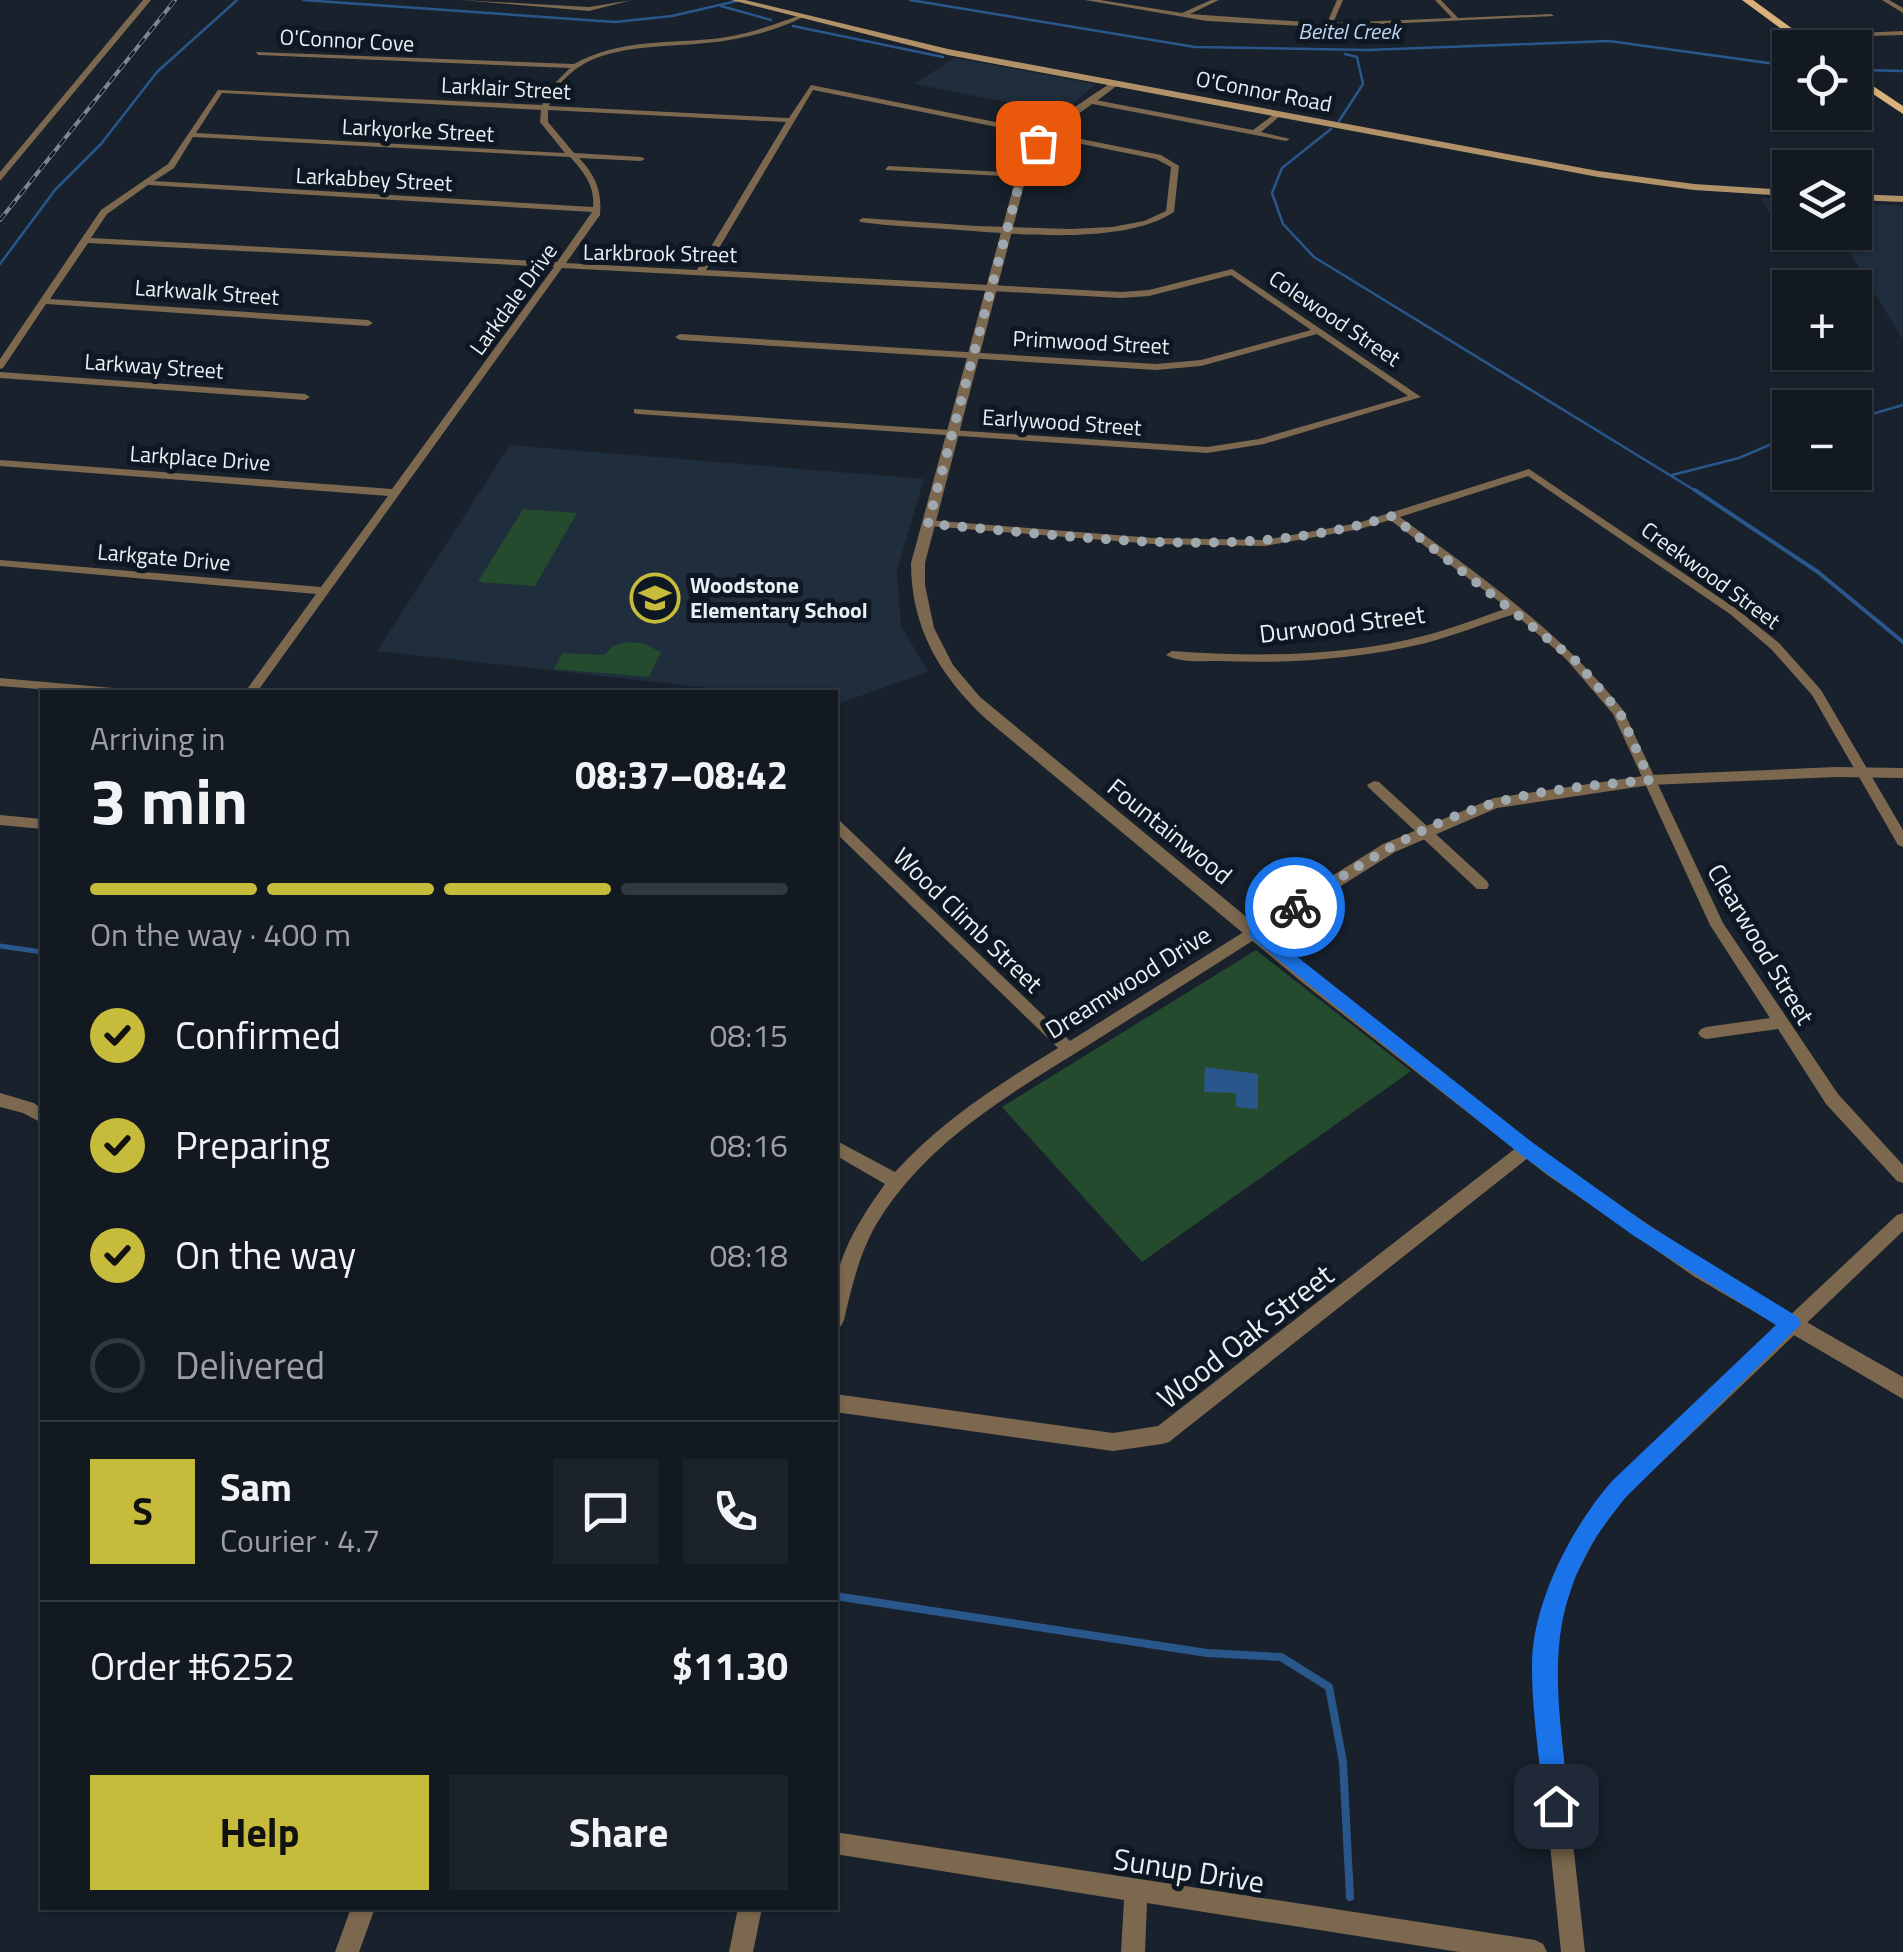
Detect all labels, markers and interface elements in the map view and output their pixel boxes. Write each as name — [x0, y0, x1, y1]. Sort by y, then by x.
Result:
water label: Beitel Creek — [1298, 14, 1402, 48]
street label: O'Connor Cove — [279, 19, 415, 61]
map controls — [1772, 30, 1872, 490]
button: locate — [1772, 30, 1872, 130]
street label: O'Connor Road — [1193, 61, 1335, 121]
street label: Larklair Street — [440, 68, 572, 108]
pin — [996, 101, 1081, 186]
street label: Larkyorke Street — [341, 109, 495, 151]
icon: bag — [1011, 116, 1066, 171]
button: layers — [1772, 150, 1872, 250]
street label: Larkabbey Street — [295, 158, 454, 200]
street label: Larkbrook Street — [583, 235, 738, 271]
street label: Larkdale Drive — [461, 236, 565, 362]
street label: Colewood Street — [1262, 261, 1408, 375]
street label: Larkwalk Street — [134, 270, 281, 314]
button: + — [1772, 270, 1872, 370]
street label: Primwood Street — [1012, 321, 1170, 363]
street label: Larkway Street — [83, 344, 225, 388]
button: − — [1772, 390, 1872, 490]
street label: Earlywood Street — [981, 399, 1143, 445]
street label: Larkplace Drive — [129, 436, 271, 480]
street label: Creekwood Street — [1634, 513, 1788, 637]
street label: Larkgate Drive — [96, 534, 232, 580]
place label: Woodstone Elementary School — [690, 568, 868, 627]
school or university icon: Woodstone Elementary School — [629, 572, 681, 624]
street label: Durwood Street — [1257, 595, 1427, 653]
text: Arriving in — [90, 714, 226, 762]
text: 08:37–08:42 — [575, 746, 788, 804]
text: 3 min — [90, 750, 248, 849]
street label: Fountainwood — [1099, 769, 1241, 893]
street label: Wood Climb Street — [884, 838, 1052, 1002]
street label: Clearwood Street — [1698, 856, 1824, 1032]
courier — [1245, 857, 1345, 957]
icon: bike — [1268, 880, 1323, 935]
text: On the way · 400 m — [90, 910, 351, 958]
street label: Dreamwood Drive — [1038, 916, 1218, 1048]
text: Confirmed — [175, 1006, 341, 1064]
icon: check — [90, 1008, 145, 1063]
text: 08:15 — [709, 1011, 788, 1059]
text: Preparing — [175, 1116, 330, 1174]
icon: check — [90, 1118, 145, 1173]
text: 08:16 — [709, 1121, 788, 1169]
text: On the way — [175, 1226, 356, 1284]
icon: check — [90, 1228, 145, 1283]
text: 08:18 — [709, 1231, 788, 1279]
street label: Wood Oak Street — [1147, 1252, 1344, 1420]
text: Delivered — [175, 1336, 325, 1394]
text: Sam — [220, 1458, 292, 1516]
button: chat — [553, 1459, 658, 1564]
button: phone — [683, 1459, 788, 1564]
text: S — [132, 1482, 153, 1540]
text: Courier · 4.7 — [220, 1516, 380, 1564]
text: Order #6252 — [90, 1637, 295, 1695]
text: $11.30 — [672, 1637, 788, 1695]
pin — [1514, 1764, 1599, 1849]
button: Help — [90, 1775, 429, 1890]
button: Share — [449, 1775, 788, 1890]
icon: home — [1529, 1779, 1584, 1834]
street label: Sunup Drive — [1110, 1835, 1268, 1905]

